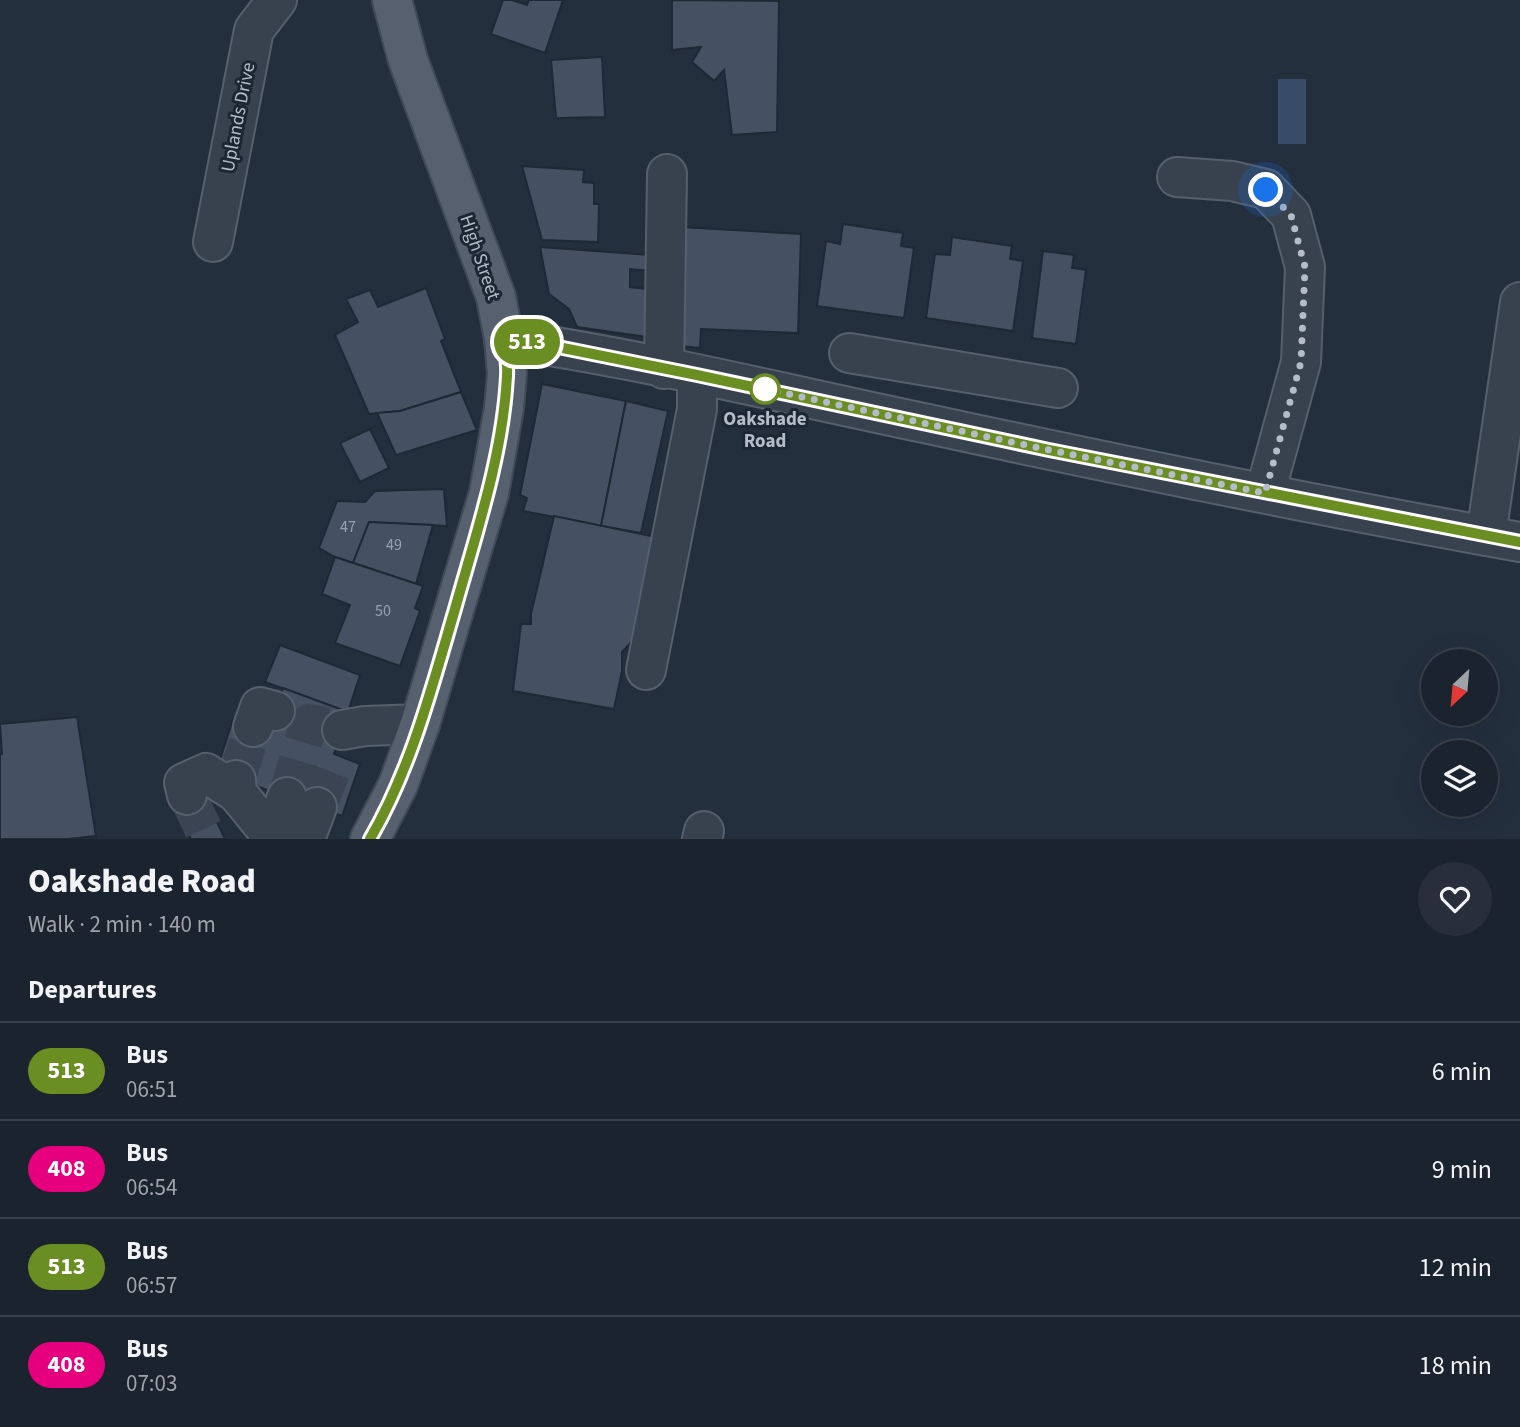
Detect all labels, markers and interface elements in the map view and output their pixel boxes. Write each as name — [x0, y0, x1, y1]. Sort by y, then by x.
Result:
street label: Uplands Drive — [215, 60, 262, 174]
your location — [1248, 172, 1283, 207]
street label: High Street — [452, 211, 507, 304]
line badge: 513 — [487, 319, 567, 365]
text: 513 — [508, 324, 546, 359]
marker: Oakshade Road — [750, 374, 780, 404]
place label: Oakshade Road — [723, 406, 807, 455]
house number: 47 — [340, 516, 356, 538]
house number: 49 — [386, 534, 402, 556]
house number: 50 — [375, 600, 391, 622]
north arrow — [1421, 649, 1498, 726]
map controls — [1421, 649, 1498, 817]
button: layers — [1421, 740, 1498, 817]
text: Oakshade Road — [28, 858, 256, 905]
button: heart — [1418, 862, 1492, 936]
text: Walk · 2 min · 140 m — [28, 908, 216, 941]
text: Departures — [28, 971, 156, 1008]
text: Bus — [126, 1036, 168, 1073]
text: 513 — [47, 1053, 86, 1088]
text: 6 min — [1432, 1053, 1492, 1090]
text: 06:51 — [126, 1073, 177, 1106]
text: Bus — [126, 1134, 168, 1171]
text: 408 — [47, 1151, 86, 1186]
text: 9 min — [1432, 1151, 1492, 1188]
text: 06:54 — [126, 1171, 177, 1204]
text: Bus — [126, 1232, 168, 1269]
text: 513 — [47, 1249, 86, 1284]
text: 12 min — [1419, 1249, 1492, 1286]
text: 06:57 — [126, 1269, 177, 1302]
text: Bus — [126, 1330, 168, 1367]
text: 408 — [47, 1347, 86, 1382]
text: 18 min — [1419, 1347, 1492, 1384]
text: 07:03 — [126, 1367, 177, 1400]

